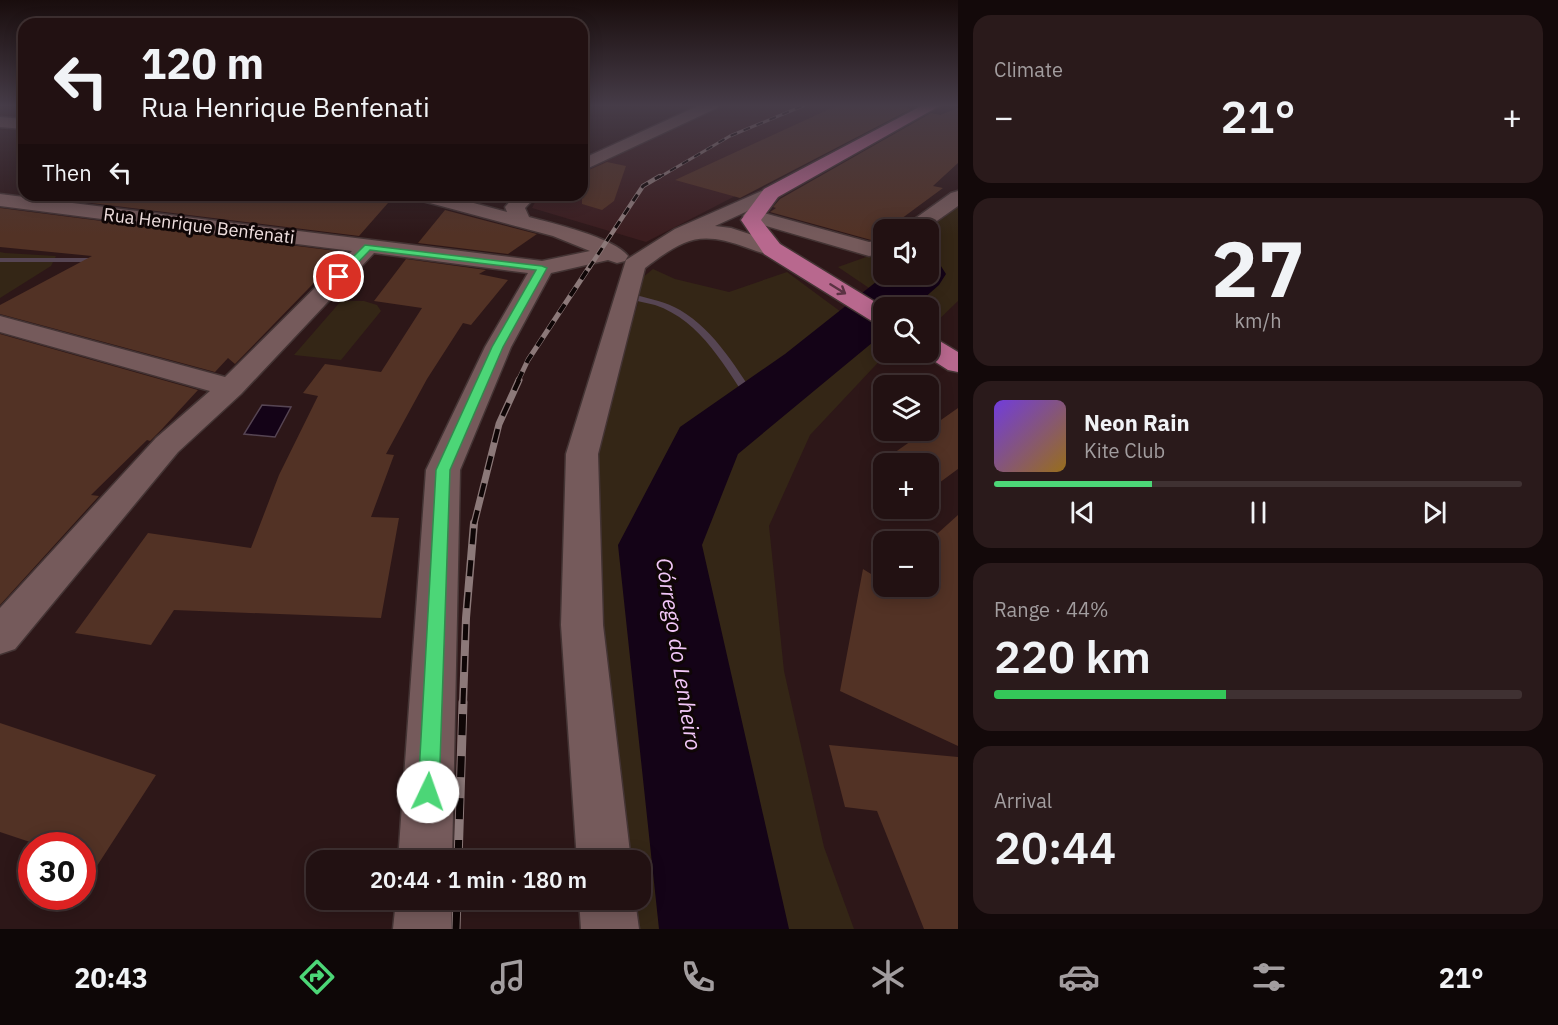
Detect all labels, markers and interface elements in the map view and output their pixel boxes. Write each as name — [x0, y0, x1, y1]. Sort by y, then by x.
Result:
text: 120 m — [141, 36, 264, 91]
icon: left — [42, 42, 120, 120]
text: Climate — [994, 56, 1063, 83]
text: 21° — [1220, 87, 1296, 145]
text: Rua Henrique Benfenati — [141, 89, 430, 124]
text: − — [994, 95, 1014, 138]
text: + — [1502, 95, 1522, 138]
icon: left — [104, 156, 137, 189]
text: Then — [42, 158, 92, 187]
street label: Rua Henrique Benfenati — [102, 202, 296, 249]
text: 27 — [1211, 217, 1305, 318]
map controls — [873, 219, 939, 597]
button: sound — [873, 219, 939, 285]
pin — [313, 251, 364, 302]
icon: arrive — [322, 260, 355, 293]
one-way arrow — [829, 284, 846, 296]
button: search — [873, 297, 939, 363]
text: km/h — [1234, 307, 1282, 334]
button: layers — [873, 375, 939, 441]
text: Neon Rain — [1084, 408, 1190, 437]
text: Kite Club — [1084, 437, 1165, 464]
button: + — [873, 453, 939, 519]
icon: previous — [1066, 496, 1099, 529]
icon: pause — [1242, 496, 1275, 529]
icon: next — [1418, 496, 1451, 529]
button: − — [873, 531, 939, 597]
water label: Córrego do Lenheiro — [650, 556, 709, 752]
text: Range · 44% — [994, 596, 1109, 623]
text: 220 km — [994, 627, 1151, 685]
position arrow — [396, 760, 460, 824]
text: Arrival — [994, 787, 1052, 814]
text: 20:44 — [994, 818, 1116, 876]
speed limit sign: 30 — [18, 832, 96, 910]
text: 20:44 · 1 min · 180 m — [370, 865, 587, 894]
icon: directions — [296, 956, 338, 998]
icon: music — [487, 956, 529, 998]
icon: phone — [677, 956, 719, 998]
icon: climate — [867, 956, 909, 998]
icon: car — [1058, 956, 1100, 998]
icon: filters — [1248, 956, 1290, 998]
text: 20:43 — [74, 960, 148, 995]
text: 21° — [1439, 960, 1484, 995]

